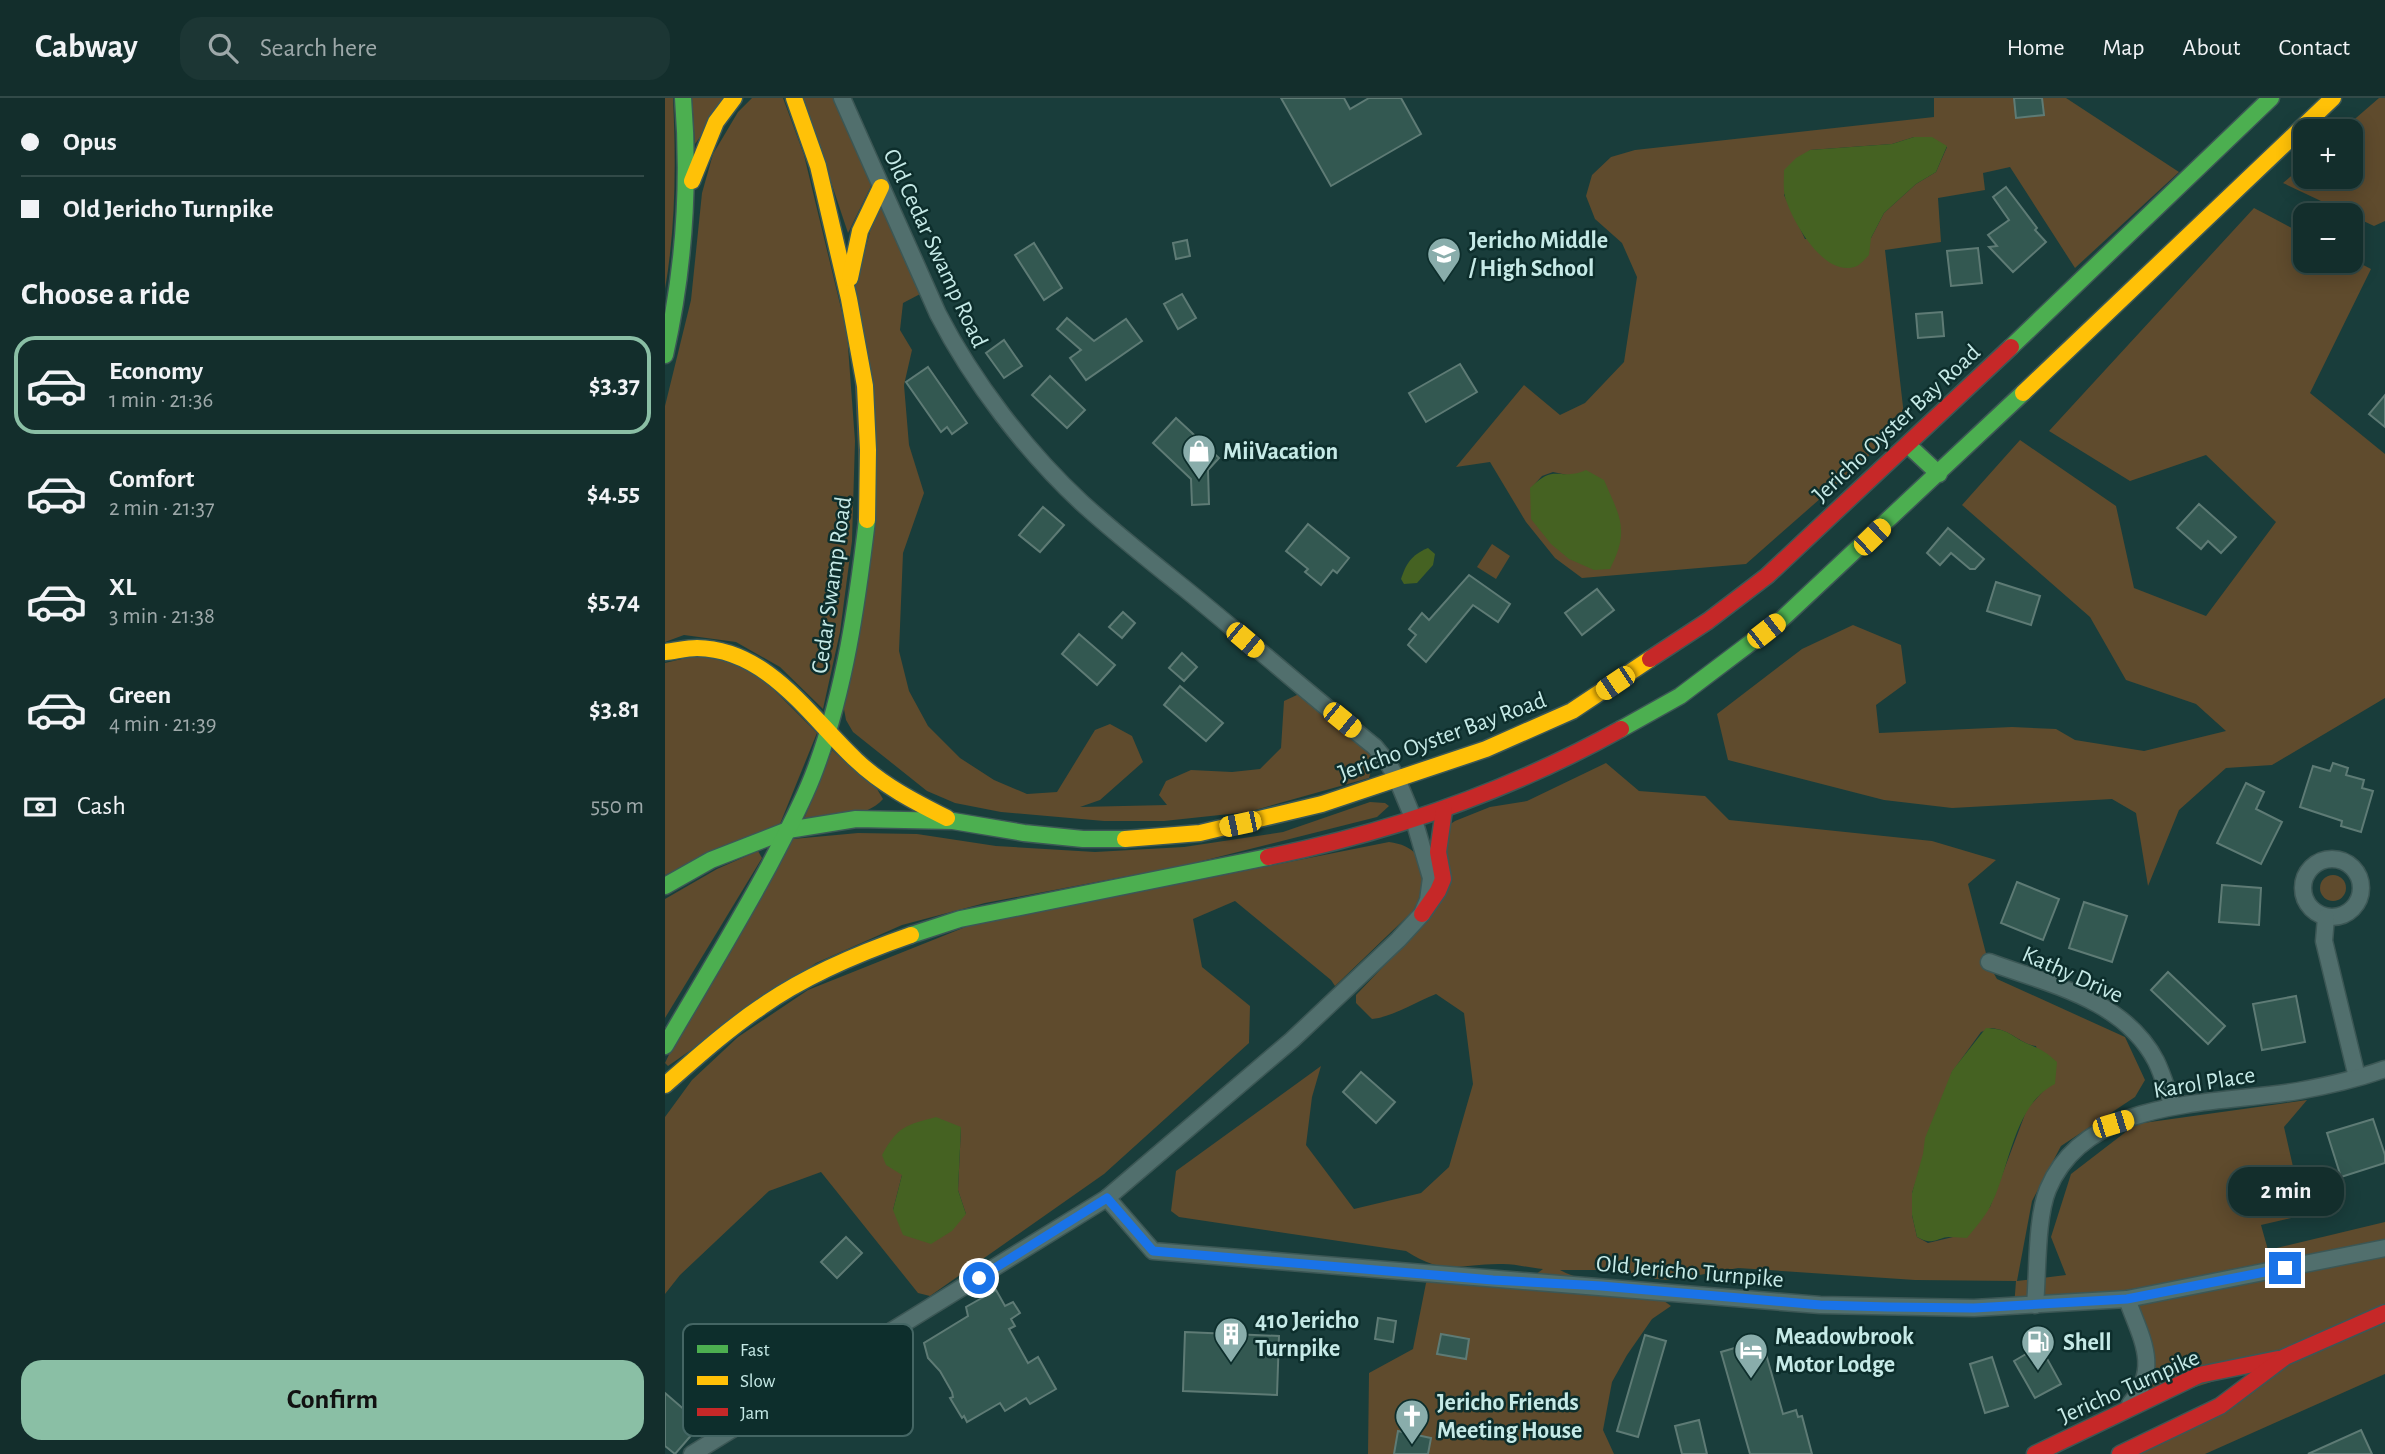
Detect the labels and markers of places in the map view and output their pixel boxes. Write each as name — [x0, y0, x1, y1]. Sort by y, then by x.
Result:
place label: Jericho Middle / High School — [1468, 229, 1608, 281]
school or university icon: Jericho Middle / High School — [1425, 235, 1463, 284]
shop icon: MiiVacation — [1180, 432, 1218, 481]
place label: MiiVacation — [1223, 440, 1338, 464]
place label: 410 Jericho Turnpike — [1255, 1309, 1359, 1361]
building icon: 410 Jericho Turnpike — [1212, 1315, 1250, 1364]
fuel station icon: Shell — [2019, 1323, 2057, 1372]
place label: Meadowbrook Motor Lodge — [1775, 1325, 1914, 1377]
hotel icon: Meadowbrook Motor Lodge — [1732, 1331, 1770, 1380]
place label: Shell — [2063, 1331, 2111, 1355]
place label: Jericho Friends Meeting House — [1437, 1391, 1582, 1443]
church icon: Jericho Friends Meeting House — [1393, 1397, 1431, 1446]

